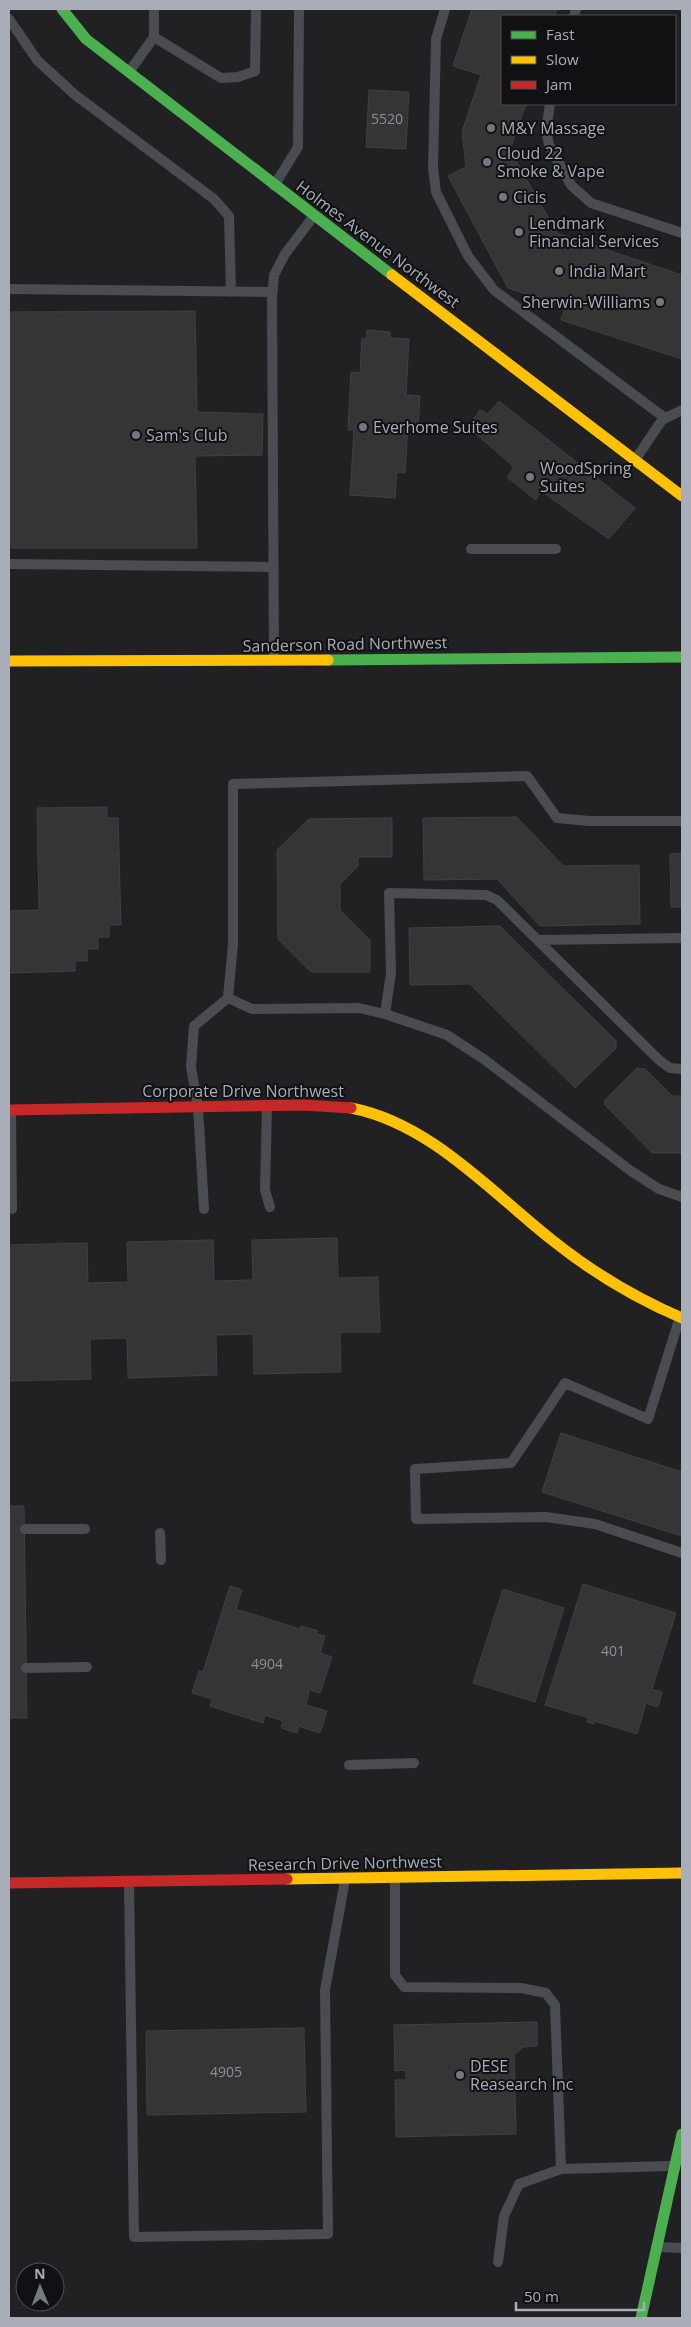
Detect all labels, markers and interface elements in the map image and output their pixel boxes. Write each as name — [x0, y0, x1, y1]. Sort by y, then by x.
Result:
legend — [501, 15, 676, 105]
text: Fast — [546, 24, 575, 44]
text: Slow — [546, 49, 579, 69]
text: Jam — [544, 74, 572, 94]
house number: 5520 — [371, 109, 403, 128]
place label: M&Y Massage — [501, 117, 605, 139]
marker: M&Y Massage — [485, 122, 497, 134]
place label: Cloud 22 Smoke & Vape — [497, 142, 605, 182]
marker: Cloud 22 Smoke & Vape — [481, 156, 493, 168]
street label: Holmes Avenue Northwest — [292, 175, 464, 313]
place label: Cicis — [513, 186, 546, 208]
marker: Cicis — [497, 191, 509, 203]
place label: Lendmark Financial Services — [529, 212, 659, 252]
marker: Lendmark Financial Services — [513, 226, 525, 238]
place label: India Mart — [569, 260, 646, 282]
marker: India Mart — [553, 265, 565, 277]
place label: Sherwin-Williams — [522, 291, 650, 313]
marker: Sherwin-Williams — [654, 296, 666, 308]
place label: Everhome Suites — [373, 416, 498, 438]
marker: Everhome Suites — [357, 421, 369, 433]
place label: Sam's Club — [146, 424, 227, 446]
marker: Sam's Club — [130, 429, 142, 441]
place label: WoodSpring Suites — [540, 457, 632, 497]
marker: WoodSpring Suites — [524, 471, 536, 483]
street label: Sanderson Road Northwest — [242, 631, 448, 657]
street label: Corporate Drive Northwest — [142, 1080, 344, 1102]
house number: 401 — [601, 1641, 625, 1660]
house number: 4904 — [251, 1654, 283, 1673]
street label: Research Drive Northwest — [248, 1850, 443, 1876]
place label: DESE Reasearch Inc — [470, 2055, 574, 2095]
house number: 4905 — [210, 2062, 242, 2081]
marker: DESE Reasearch Inc — [454, 2069, 466, 2081]
north arrow — [15, 2262, 65, 2312]
text: N — [34, 2264, 46, 2283]
scale bar — [516, 2280, 644, 2312]
text: 50 m — [524, 2286, 559, 2306]

